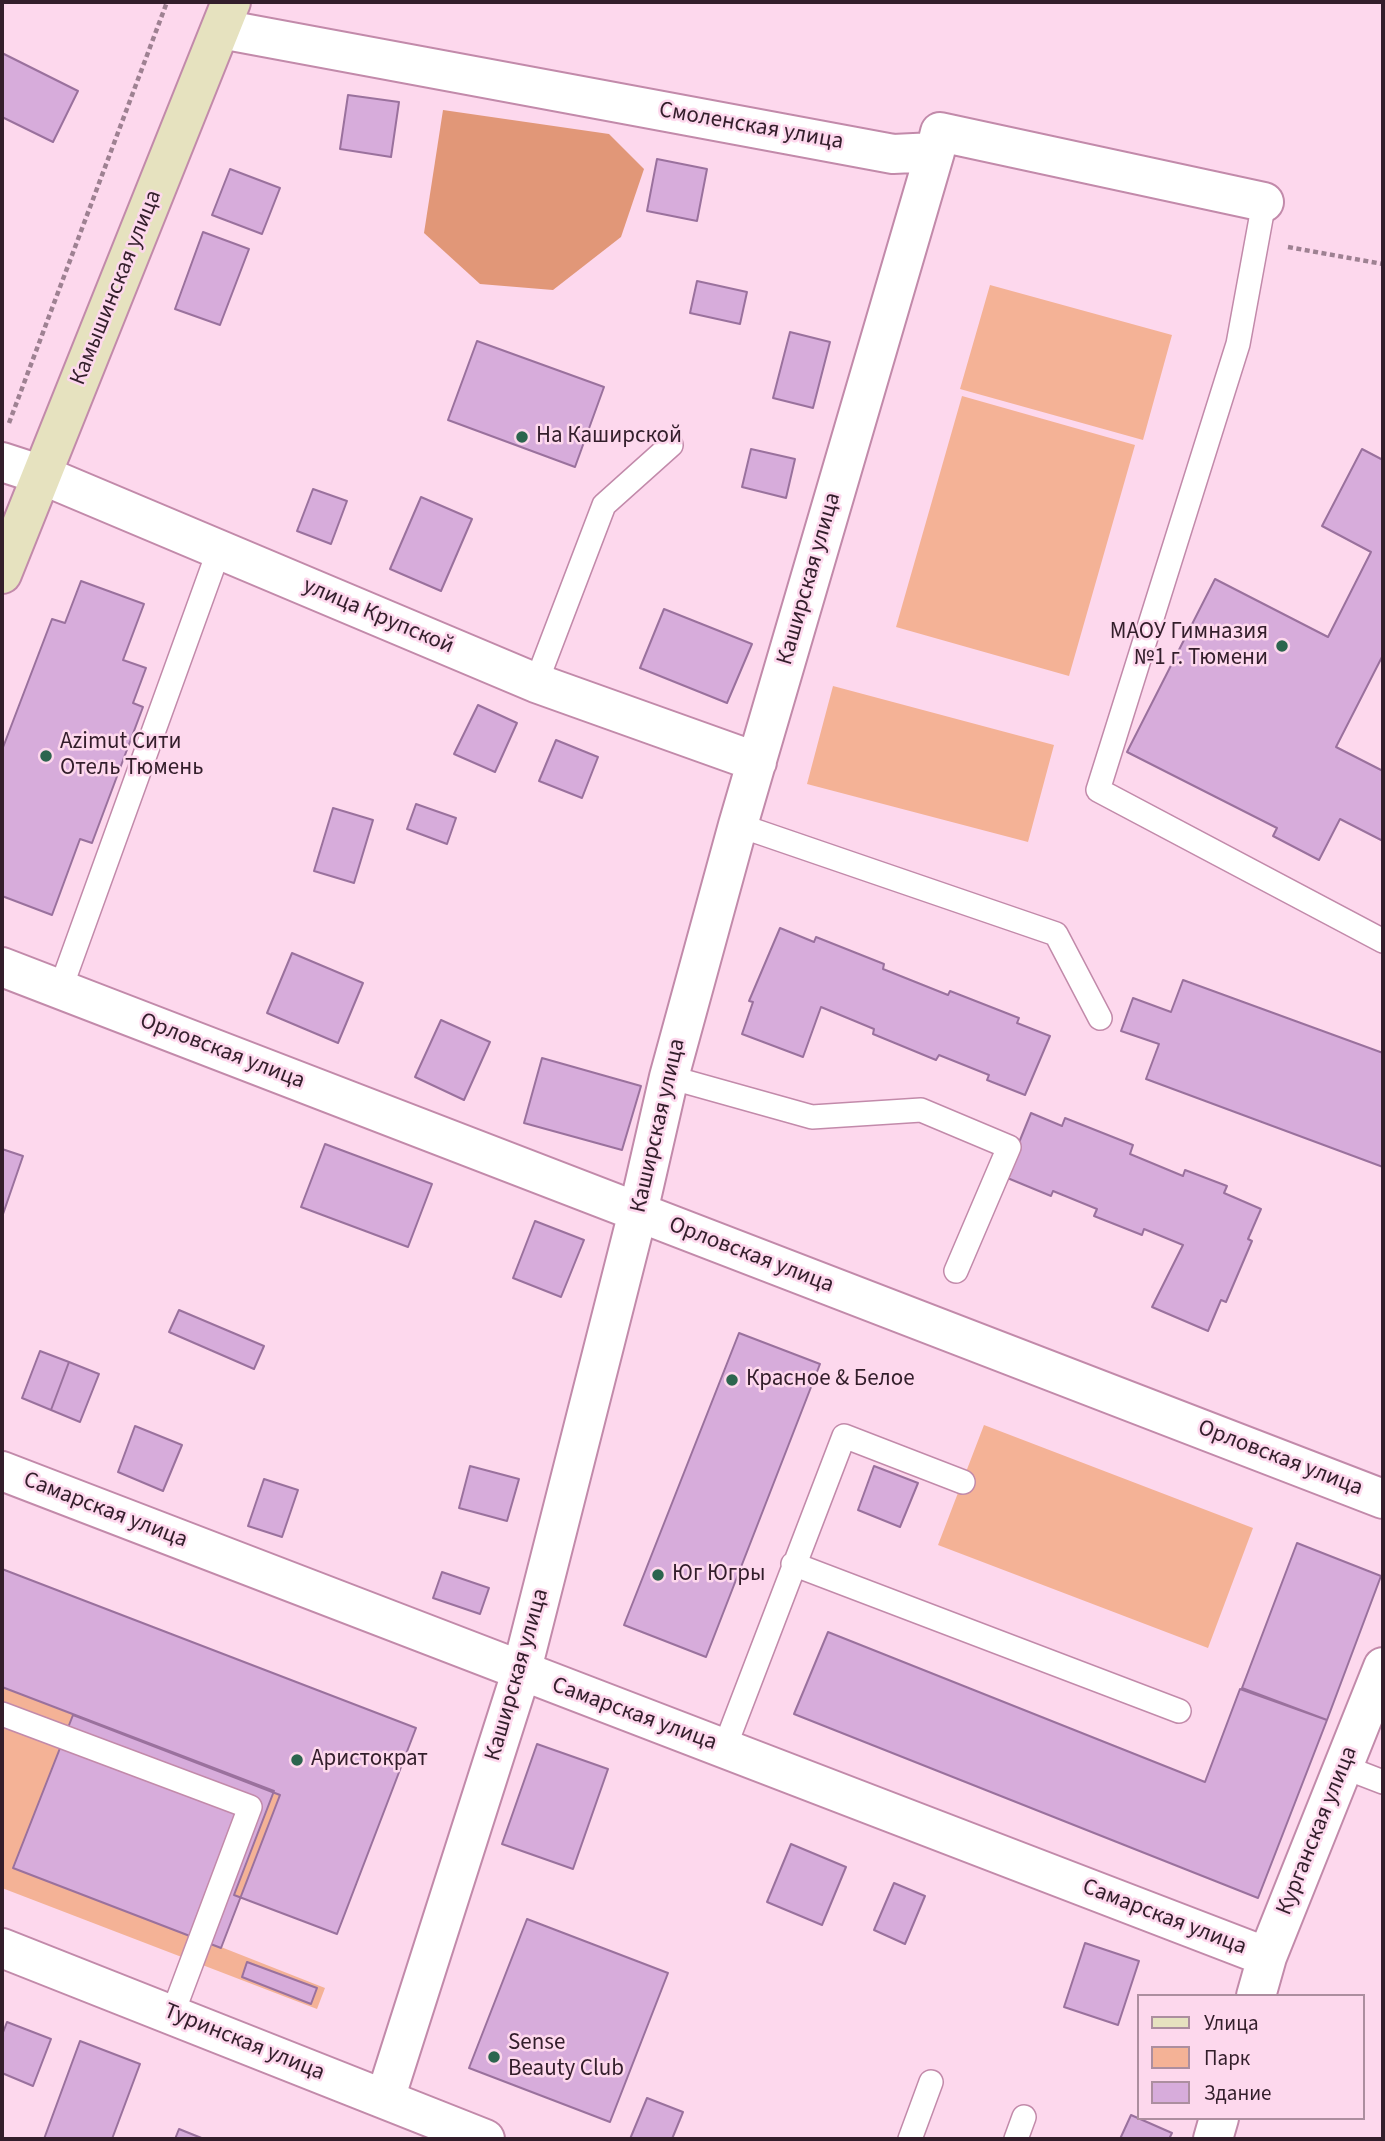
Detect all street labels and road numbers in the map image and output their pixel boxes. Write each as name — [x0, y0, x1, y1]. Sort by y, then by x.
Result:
street label: Смоленская улица — [657, 97, 845, 157]
street label: Камышинская улица — [65, 186, 169, 390]
street label: Каширская улица — [772, 490, 848, 668]
street label: улица Крупской — [298, 573, 458, 661]
street label: Орловская улица — [136, 1008, 308, 1096]
street label: Каширская улица — [626, 1036, 692, 1216]
street label: Орловская улица — [665, 1212, 837, 1300]
street label: Орловская улица — [1194, 1415, 1366, 1503]
street label: Самарская улица — [19, 1467, 191, 1555]
street label: Каширская улица — [480, 1586, 556, 1764]
street label: Самарская улица — [548, 1672, 720, 1758]
street label: Курганская улица — [1272, 1743, 1364, 1919]
street label: Самарская улица — [1078, 1874, 1250, 1962]
street label: Туринская улица — [160, 1998, 328, 2088]

